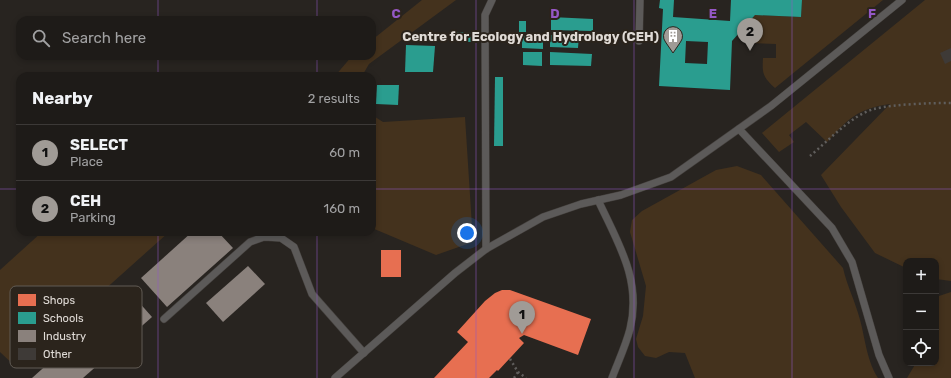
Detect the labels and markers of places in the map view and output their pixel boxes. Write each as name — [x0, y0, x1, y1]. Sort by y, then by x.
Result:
pin: 2 — [737, 18, 763, 51]
building icon: Centre for Ecology and Hydrology (CEH) — [662, 25, 684, 53]
place label: Centre for Ecology and Hydrology (CEH) — [402, 29, 659, 44]
pin: 1 — [509, 301, 535, 334]

